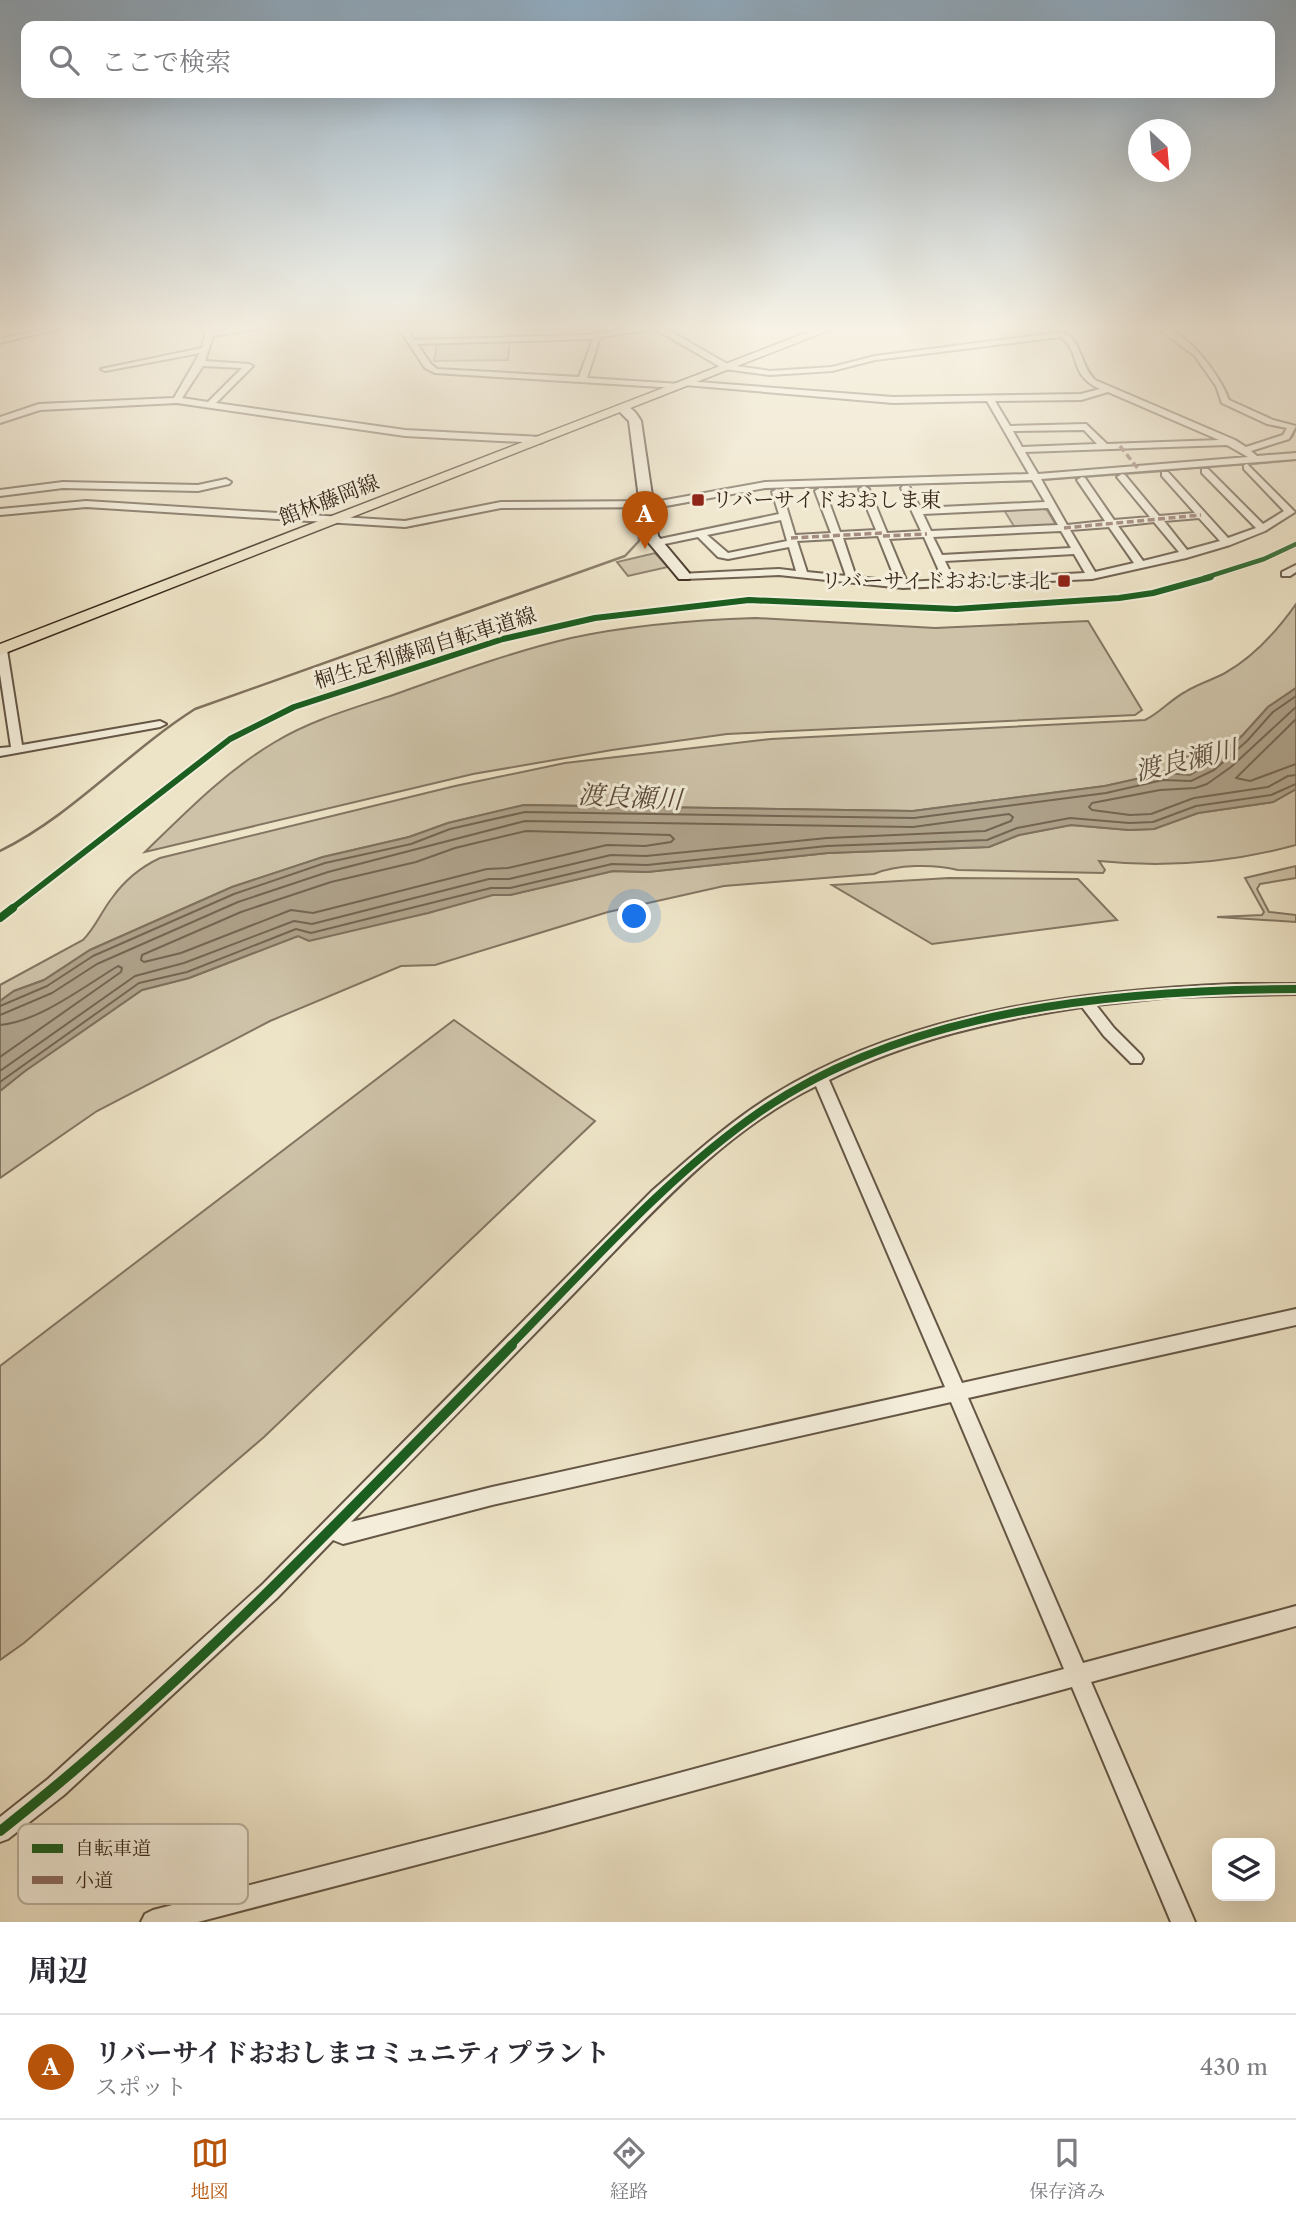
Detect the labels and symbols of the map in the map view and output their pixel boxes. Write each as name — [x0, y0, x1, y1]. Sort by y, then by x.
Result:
north arrow — [1128, 119, 1191, 182]
street label: 館林藤岡線 — [275, 469, 382, 530]
place label: リバーサイドおおしま東 — [712, 487, 941, 512]
pin: A — [622, 491, 668, 549]
marker: リバーサイドおおしま東 — [690, 492, 706, 508]
place label: リバーサイドおおしま北 — [821, 568, 1050, 593]
marker: リバーサイドおおしま北 — [1056, 573, 1072, 589]
street label: 桐生足利藤岡自転車道線 — [311, 602, 539, 693]
water label: 渡良瀬川 — [1132, 732, 1243, 787]
water label: 渡良瀬川 — [577, 778, 686, 816]
your location — [617, 899, 651, 933]
legend — [18, 1824, 248, 1904]
text: 自転車道 — [75, 1837, 151, 1860]
text: 小道 — [75, 1869, 113, 1892]

